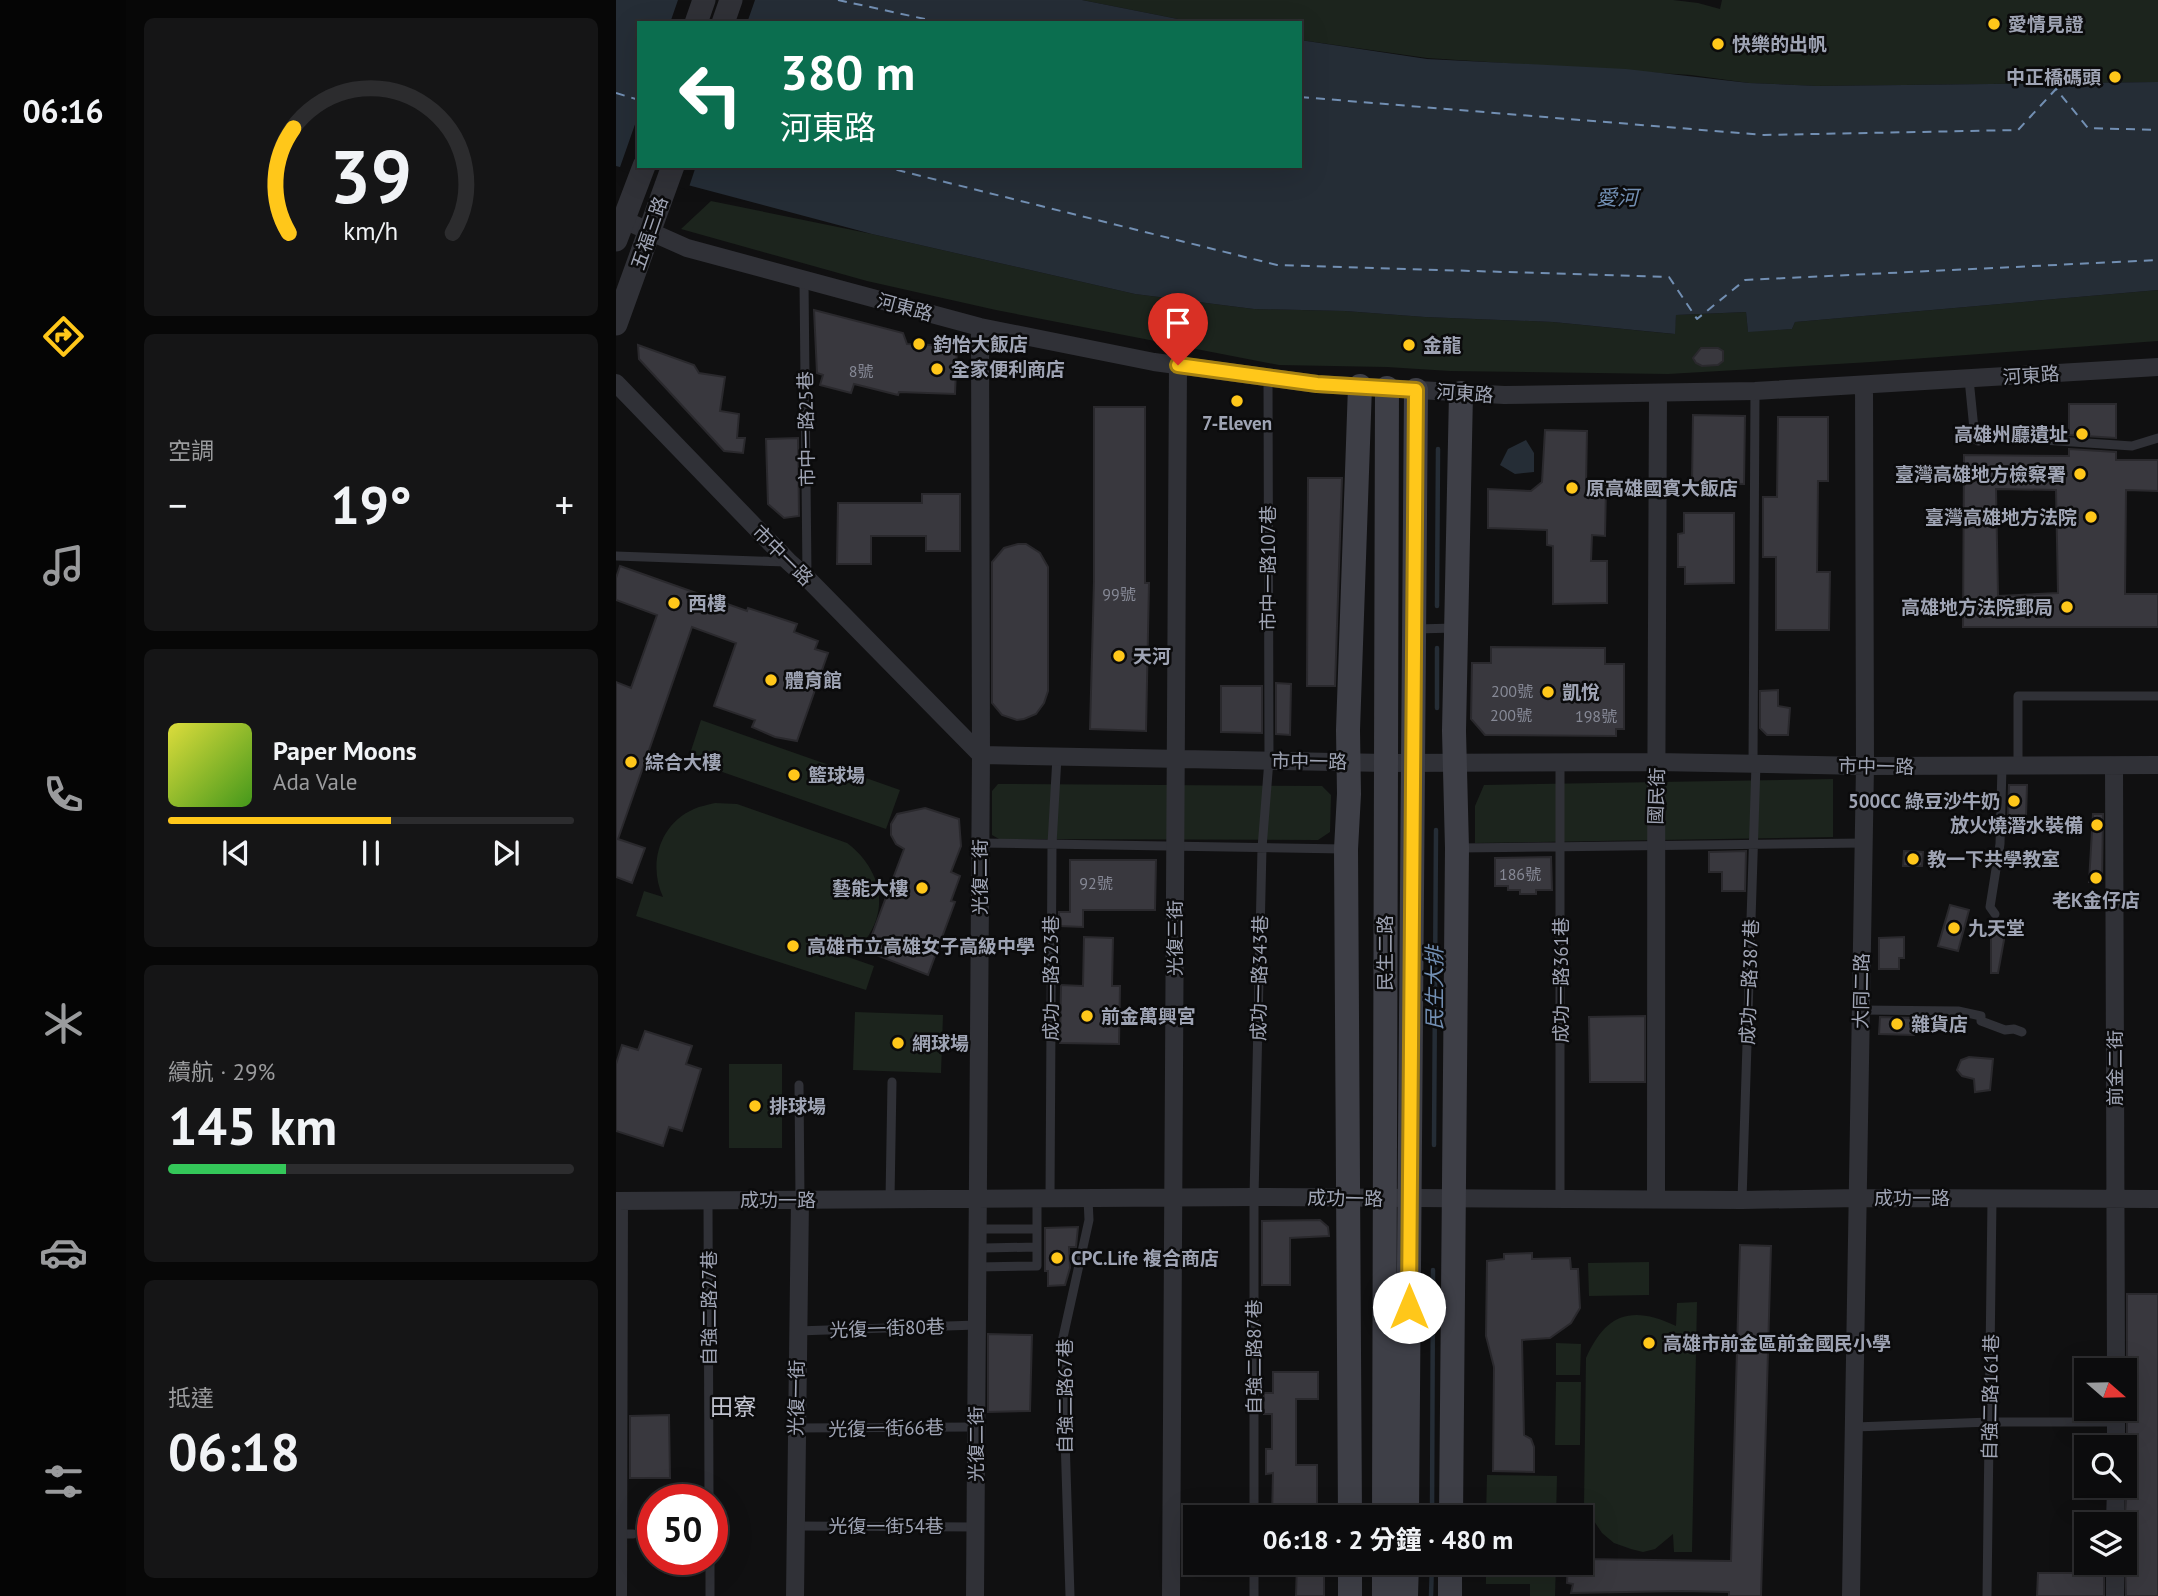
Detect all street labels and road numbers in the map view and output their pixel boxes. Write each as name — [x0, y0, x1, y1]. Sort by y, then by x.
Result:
street label: 五福三路 — [625, 193, 673, 273]
street label: 河東路 — [874, 288, 936, 326]
street label: 河東路 — [2002, 361, 2060, 389]
street label: 市中一路25巷 — [793, 371, 819, 487]
street label: 河東路 — [1436, 379, 1494, 407]
street label: 市中一路107巷 — [1256, 505, 1280, 631]
street label: 市中一路 — [748, 520, 818, 590]
street label: 市中一路 — [1271, 748, 1347, 774]
street label: 市中一路 — [1838, 753, 1914, 779]
street label: 國民街 — [1643, 767, 1669, 825]
street label: 光復二街 — [968, 839, 992, 915]
street label: 光復三街 — [1163, 900, 1187, 976]
street label: 成功一路323巷 — [1039, 915, 1063, 1041]
street label: 成功一路343巷 — [1246, 915, 1272, 1041]
street label: 民生二路 — [1373, 915, 1397, 991]
street label: 成功一路361巷 — [1549, 917, 1573, 1043]
street label: 成功一路387巷 — [1735, 919, 1763, 1045]
street label: 大同二路 — [1848, 953, 1874, 1029]
street label: 前金二街 — [2103, 1030, 2127, 1106]
street label: 成功一路 — [1307, 1185, 1383, 1211]
street label: 成功一路 — [1874, 1186, 1950, 1210]
street label: 成功一路 — [740, 1188, 816, 1212]
street label: 自強二路27巷 — [697, 1250, 721, 1366]
street label: 自強二路87巷 — [1242, 1299, 1266, 1415]
street label: 光復一街80巷 — [829, 1314, 945, 1342]
street label: 自強二路161巷 — [1977, 1334, 2003, 1460]
street label: 自強二路67巷 — [1053, 1338, 1077, 1454]
street label: 光復一街 — [783, 1360, 809, 1436]
street label: 光復二街 — [964, 1406, 988, 1482]
street label: 光復一街66巷 — [828, 1415, 944, 1441]
street label: 光復一街54巷 — [828, 1514, 944, 1538]

